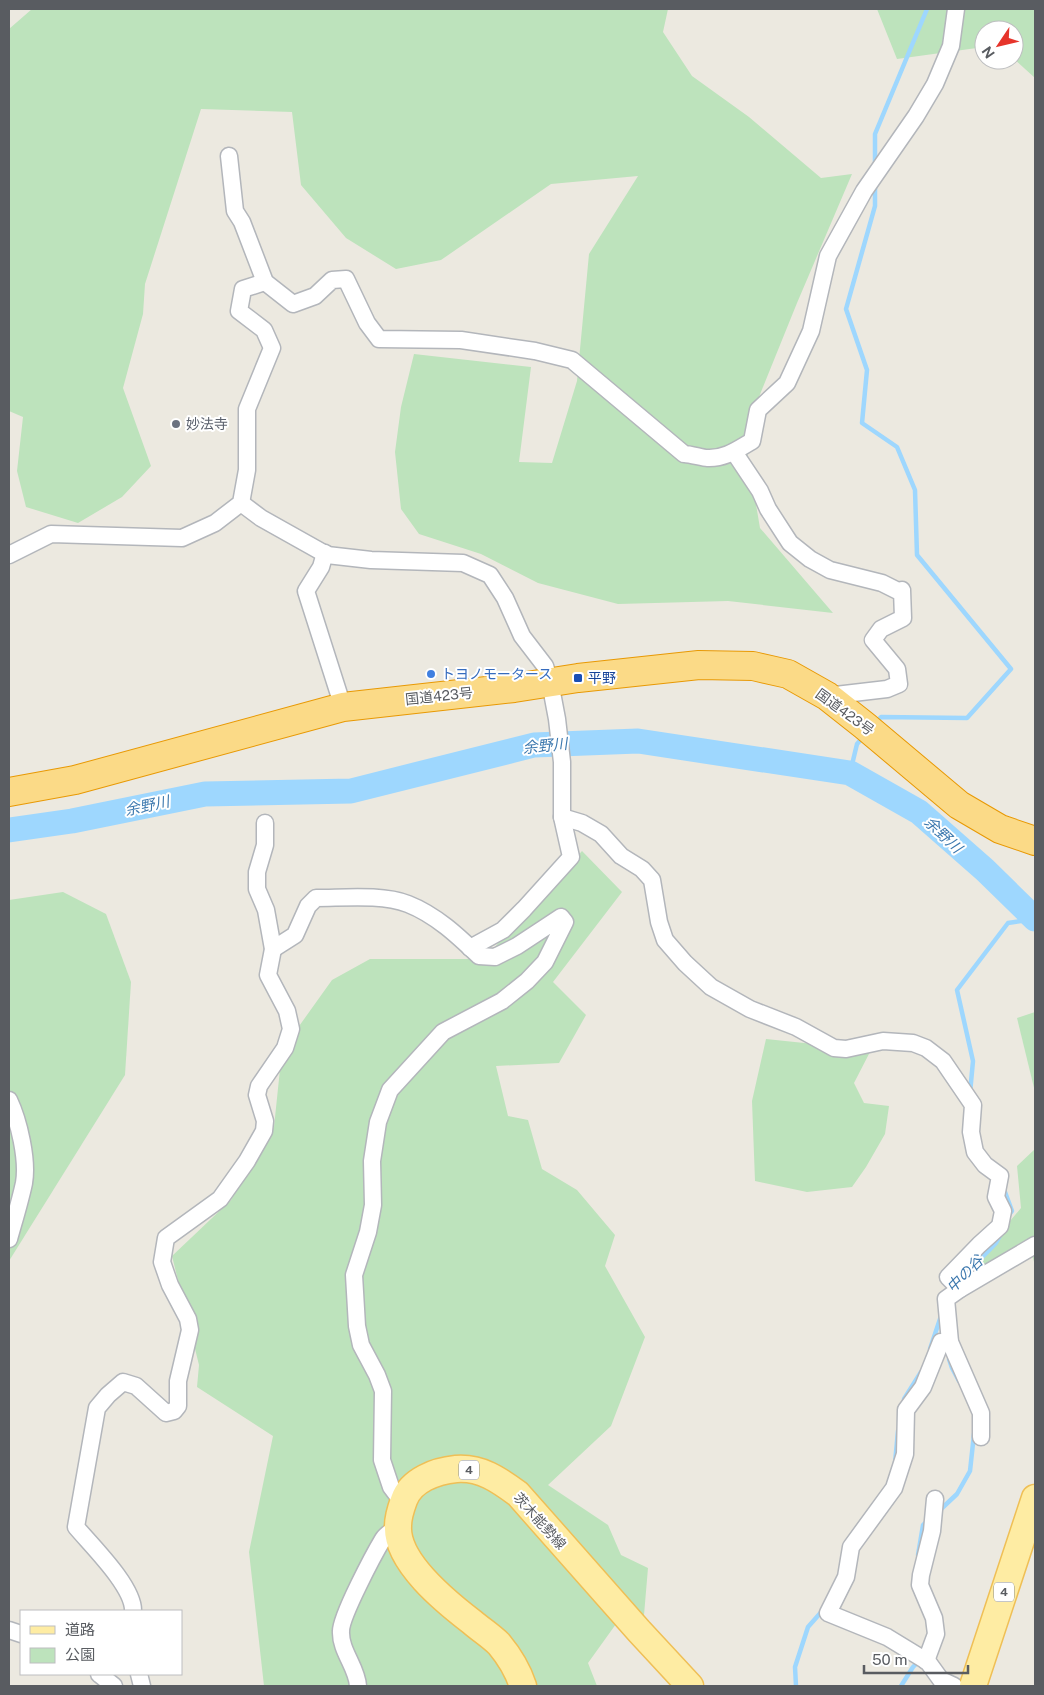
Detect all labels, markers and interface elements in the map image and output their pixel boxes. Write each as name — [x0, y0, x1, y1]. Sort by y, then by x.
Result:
north arrow — [974, 20, 1024, 70]
text: N — [979, 43, 998, 62]
place label: 妙法寺 — [186, 416, 228, 432]
marker: 妙法寺 — [170, 418, 182, 430]
place label: トヨノモータース — [441, 666, 552, 682]
marker: トヨノモータース — [425, 668, 437, 680]
place label: 平野 — [588, 670, 616, 686]
marker: 平野 — [572, 672, 584, 684]
street label: 国道423号 — [404, 684, 474, 708]
street label: 国道423号 — [813, 686, 877, 738]
water label: 余野川 — [522, 734, 570, 756]
water label: 余野川 — [123, 792, 173, 819]
water label: 余野川 — [921, 813, 967, 858]
water label: 中の谷 — [943, 1250, 988, 1296]
road number: 4 — [459, 1460, 479, 1480]
street label: 茨木能勢線 — [511, 1490, 569, 1552]
road number: 4 — [994, 1582, 1014, 1601]
legend — [20, 1610, 182, 1675]
text: 道路 — [65, 1621, 95, 1638]
scale bar — [864, 1642, 968, 1674]
text: 公園 — [65, 1646, 95, 1663]
text: 50 m — [872, 1651, 907, 1668]

